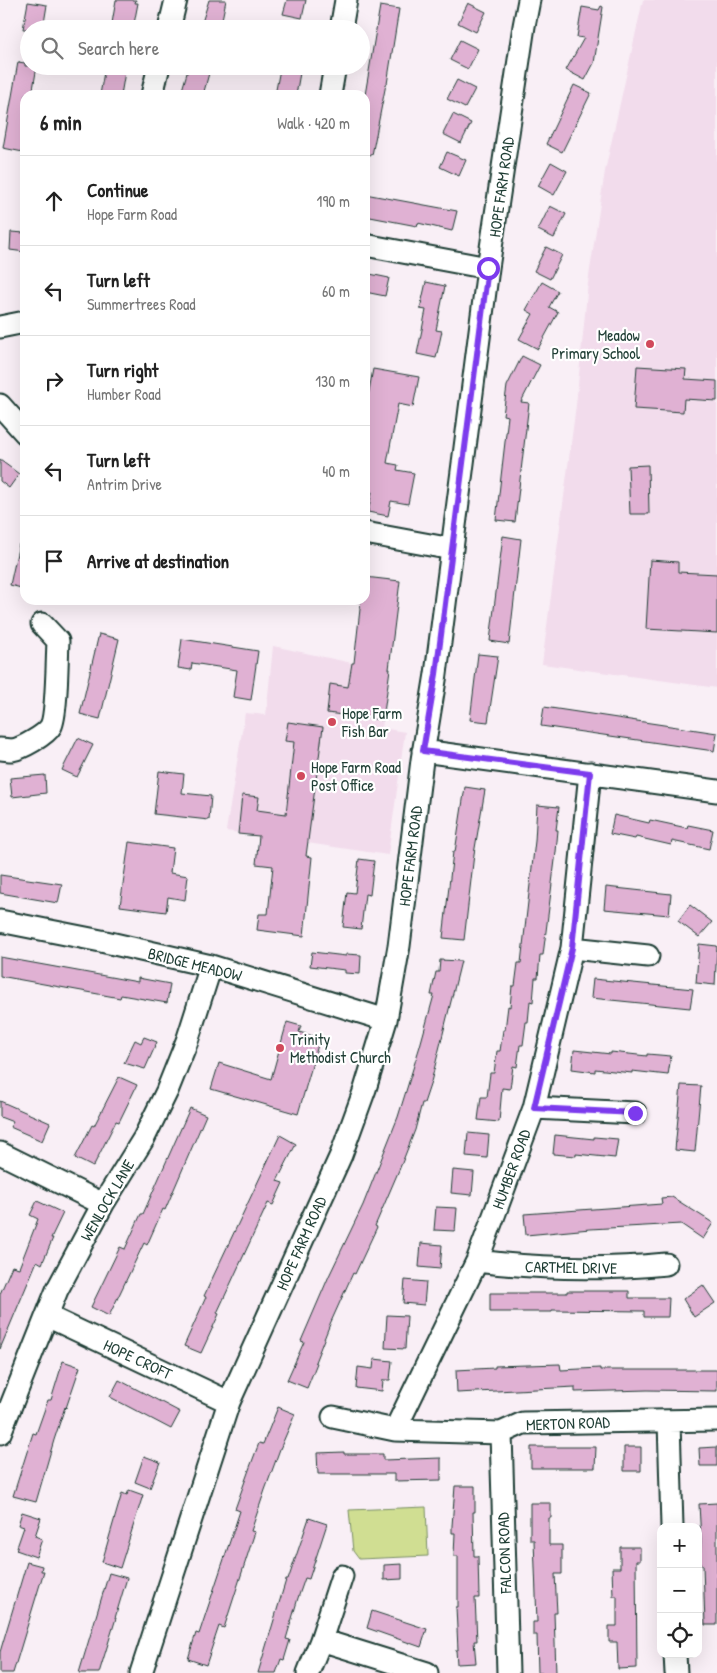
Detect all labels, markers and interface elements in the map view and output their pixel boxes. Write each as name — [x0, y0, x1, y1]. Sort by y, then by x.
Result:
search box — [20, 20, 370, 75]
icon: search — [38, 34, 66, 62]
text: Search here — [78, 35, 159, 61]
text: 6 min — [40, 108, 82, 137]
text: Walk · 420 m — [277, 112, 350, 134]
street label: HOPE FARM ROAD — [483, 135, 519, 238]
text: Continue — [87, 177, 148, 203]
icon: ahead — [40, 187, 68, 215]
text: 190 m — [317, 190, 350, 212]
text: Hope Farm Road — [87, 203, 177, 225]
route start — [477, 257, 500, 280]
text: Turn left — [87, 267, 150, 293]
icon: left — [40, 277, 68, 305]
text: 60 m — [322, 280, 350, 302]
text: Summertrees Road — [87, 293, 196, 315]
place label: Meadow Primary School — [551, 324, 641, 364]
marker: Meadow Primary School — [644, 338, 656, 350]
text: Turn right — [87, 357, 158, 383]
icon: right — [40, 367, 68, 395]
text: 130 m — [315, 370, 350, 392]
text: Humber Road — [87, 383, 161, 405]
text: Turn left — [87, 447, 150, 473]
icon: left — [40, 457, 68, 485]
text: 40 m — [322, 460, 350, 482]
text: Antrim Drive — [87, 473, 162, 495]
icon: arrive — [40, 547, 68, 575]
text: Arrive at destination — [87, 548, 229, 574]
place label: Hope Farm Fish Bar — [341, 702, 402, 742]
marker: Hope Farm Fish Bar — [326, 716, 338, 728]
place label: Hope Farm Road Post Office — [311, 756, 401, 796]
marker: Hope Farm Road Post Office — [295, 770, 307, 782]
street label: HOPE FARM ROAD — [393, 804, 427, 907]
street label: BRIDGE MEADOW — [146, 942, 244, 986]
place label: Trinity Methodist Church — [290, 1028, 391, 1068]
marker: Trinity Methodist Church — [274, 1042, 286, 1054]
route end — [624, 1102, 647, 1125]
street label: HUMBER ROAD — [486, 1126, 536, 1212]
street label: WENLOCK LANE — [75, 1155, 139, 1245]
street label: HOPE FARM ROAD — [270, 1192, 332, 1293]
street label: CARTMEL DRIVE — [525, 1255, 617, 1279]
street label: HOPE CROFT — [100, 1334, 176, 1385]
street label: MERTON ROAD — [526, 1411, 611, 1435]
street label: FALCON ROAD — [492, 1512, 516, 1595]
map controls — [657, 1523, 702, 1658]
button: + — [657, 1523, 702, 1568]
button: − — [657, 1568, 702, 1613]
button: locate — [657, 1613, 702, 1658]

